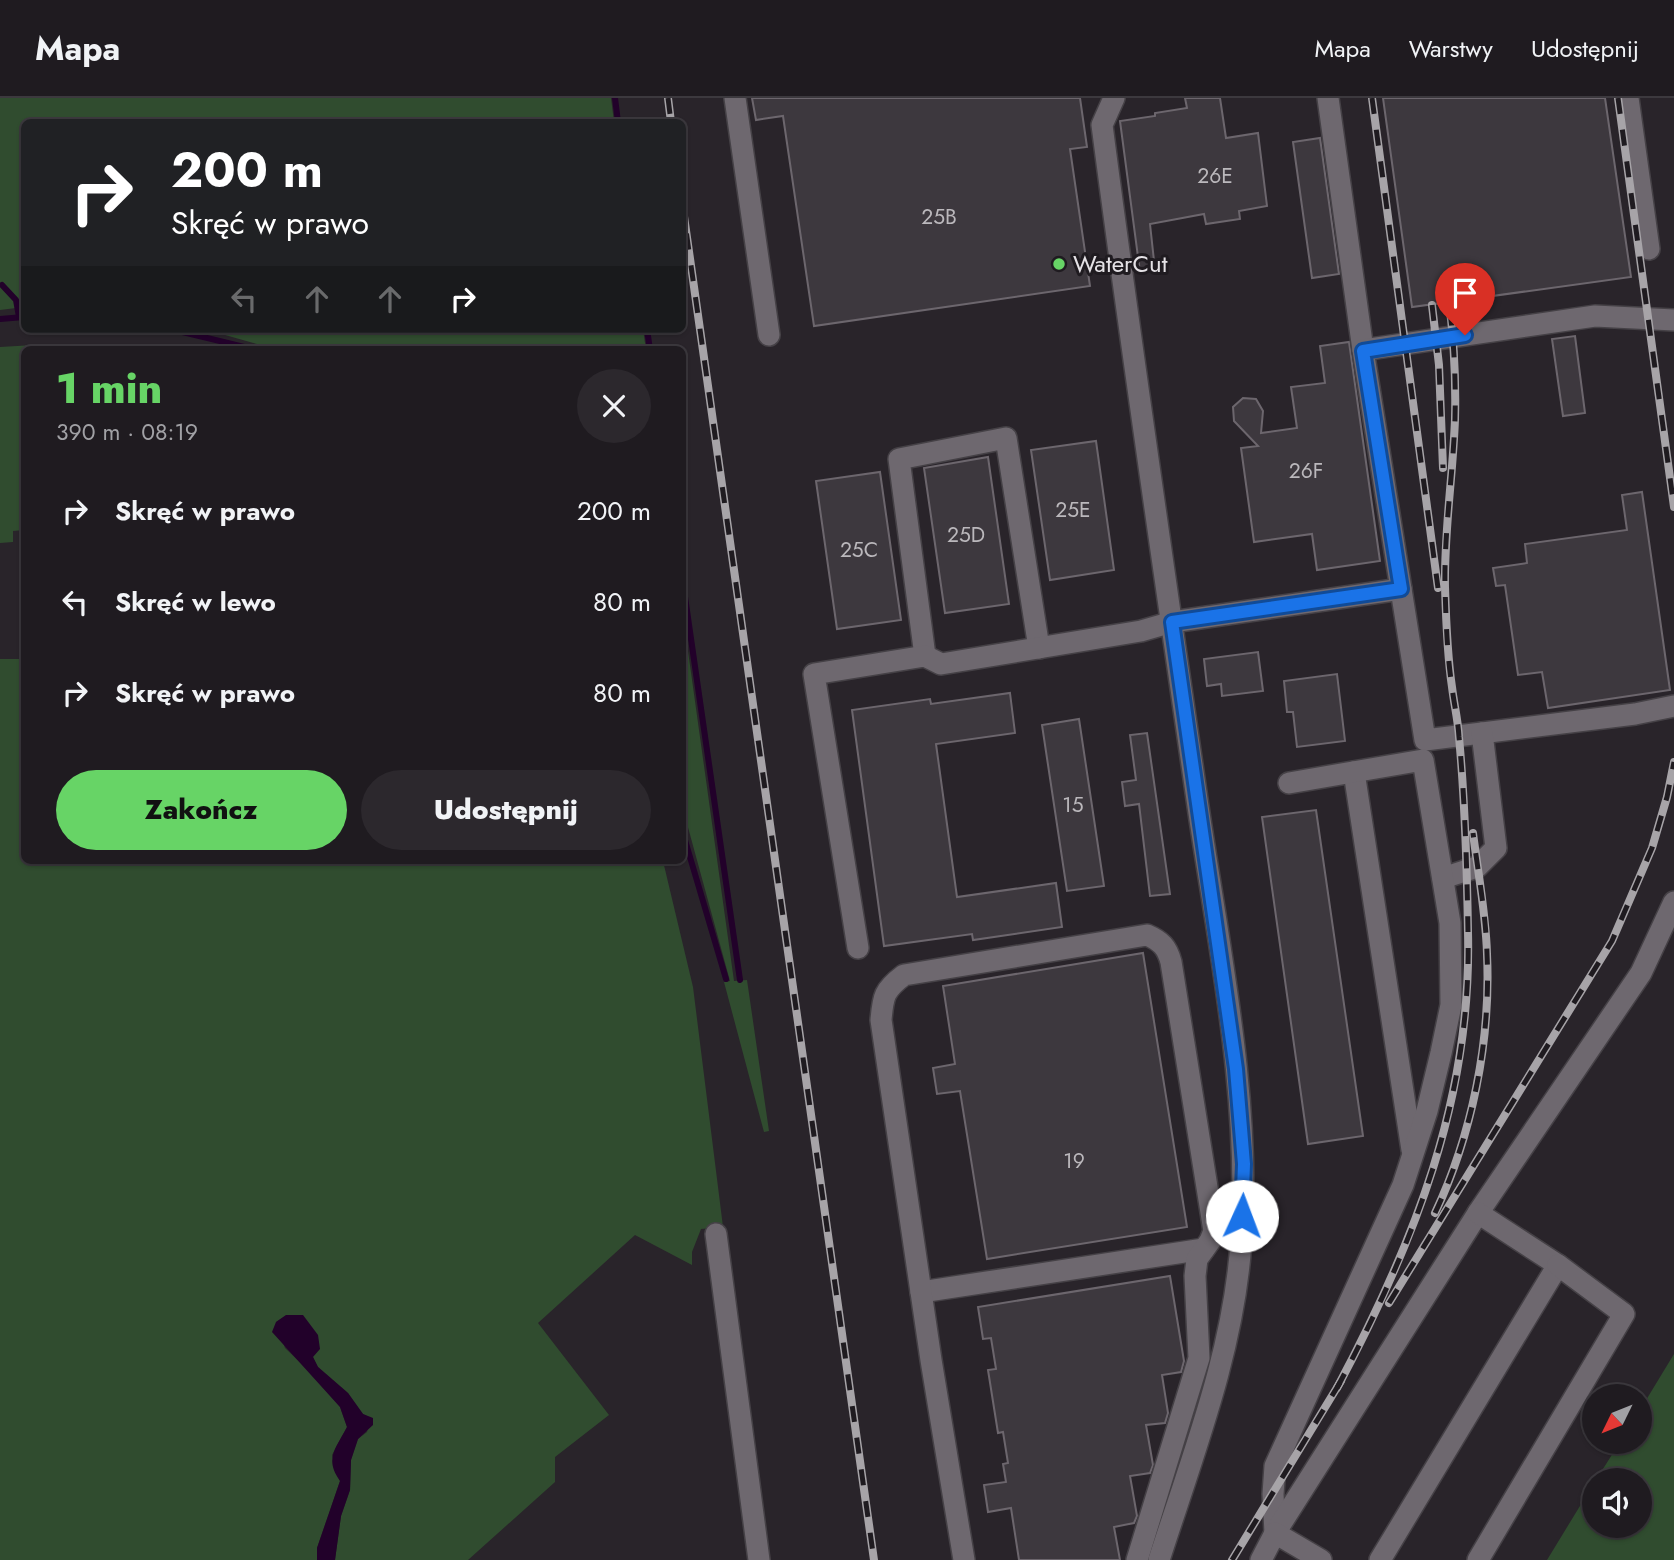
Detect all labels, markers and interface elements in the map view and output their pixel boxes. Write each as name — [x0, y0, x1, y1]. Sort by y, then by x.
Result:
text: Mapa — [35, 25, 120, 72]
text: Mapa — [1314, 31, 1371, 66]
text: Warstwy — [1409, 31, 1493, 66]
text: Udostępnij — [1531, 31, 1639, 66]
text: 200 m — [171, 135, 323, 205]
icon: right — [56, 147, 147, 238]
house number: 26E — [1197, 161, 1233, 191]
text: Skręć w prawo — [171, 200, 369, 246]
house number: 25B — [921, 202, 957, 232]
place label: WaterCut — [1073, 246, 1168, 281]
marker: WaterCut — [1051, 256, 1067, 272]
pin — [1435, 263, 1495, 335]
icon: arrive — [1446, 274, 1484, 312]
icon: left — [225, 280, 263, 318]
icon: ahead — [298, 280, 336, 318]
icon: ahead — [371, 280, 409, 318]
icon: right — [444, 280, 482, 318]
text: 1 min — [56, 358, 162, 419]
button: close — [577, 369, 651, 443]
text: 390 m · 08:19 — [56, 415, 198, 449]
house number: 26F — [1289, 456, 1323, 486]
icon: right — [56, 492, 94, 530]
text: Skręć w prawo — [115, 492, 295, 530]
text: 200 m — [577, 492, 651, 530]
house number: 25E — [1055, 495, 1091, 525]
house number: 25D — [947, 520, 985, 550]
house number: 25C — [840, 535, 878, 565]
icon: left — [56, 583, 94, 621]
text: Skręć w lewo — [115, 583, 276, 621]
text: 80 m — [593, 583, 651, 621]
icon: right — [56, 674, 94, 712]
text: Skręć w prawo — [115, 674, 295, 712]
text: 80 m — [593, 674, 651, 712]
button: Zakończ — [56, 770, 347, 850]
button: Udostępnij — [361, 770, 651, 850]
house number: 15 — [1062, 790, 1084, 820]
house number: 19 — [1063, 1146, 1085, 1176]
position arrow — [1205, 1179, 1279, 1253]
north arrow — [1582, 1384, 1652, 1454]
map controls — [1582, 1384, 1652, 1538]
button: sound — [1582, 1468, 1652, 1538]

